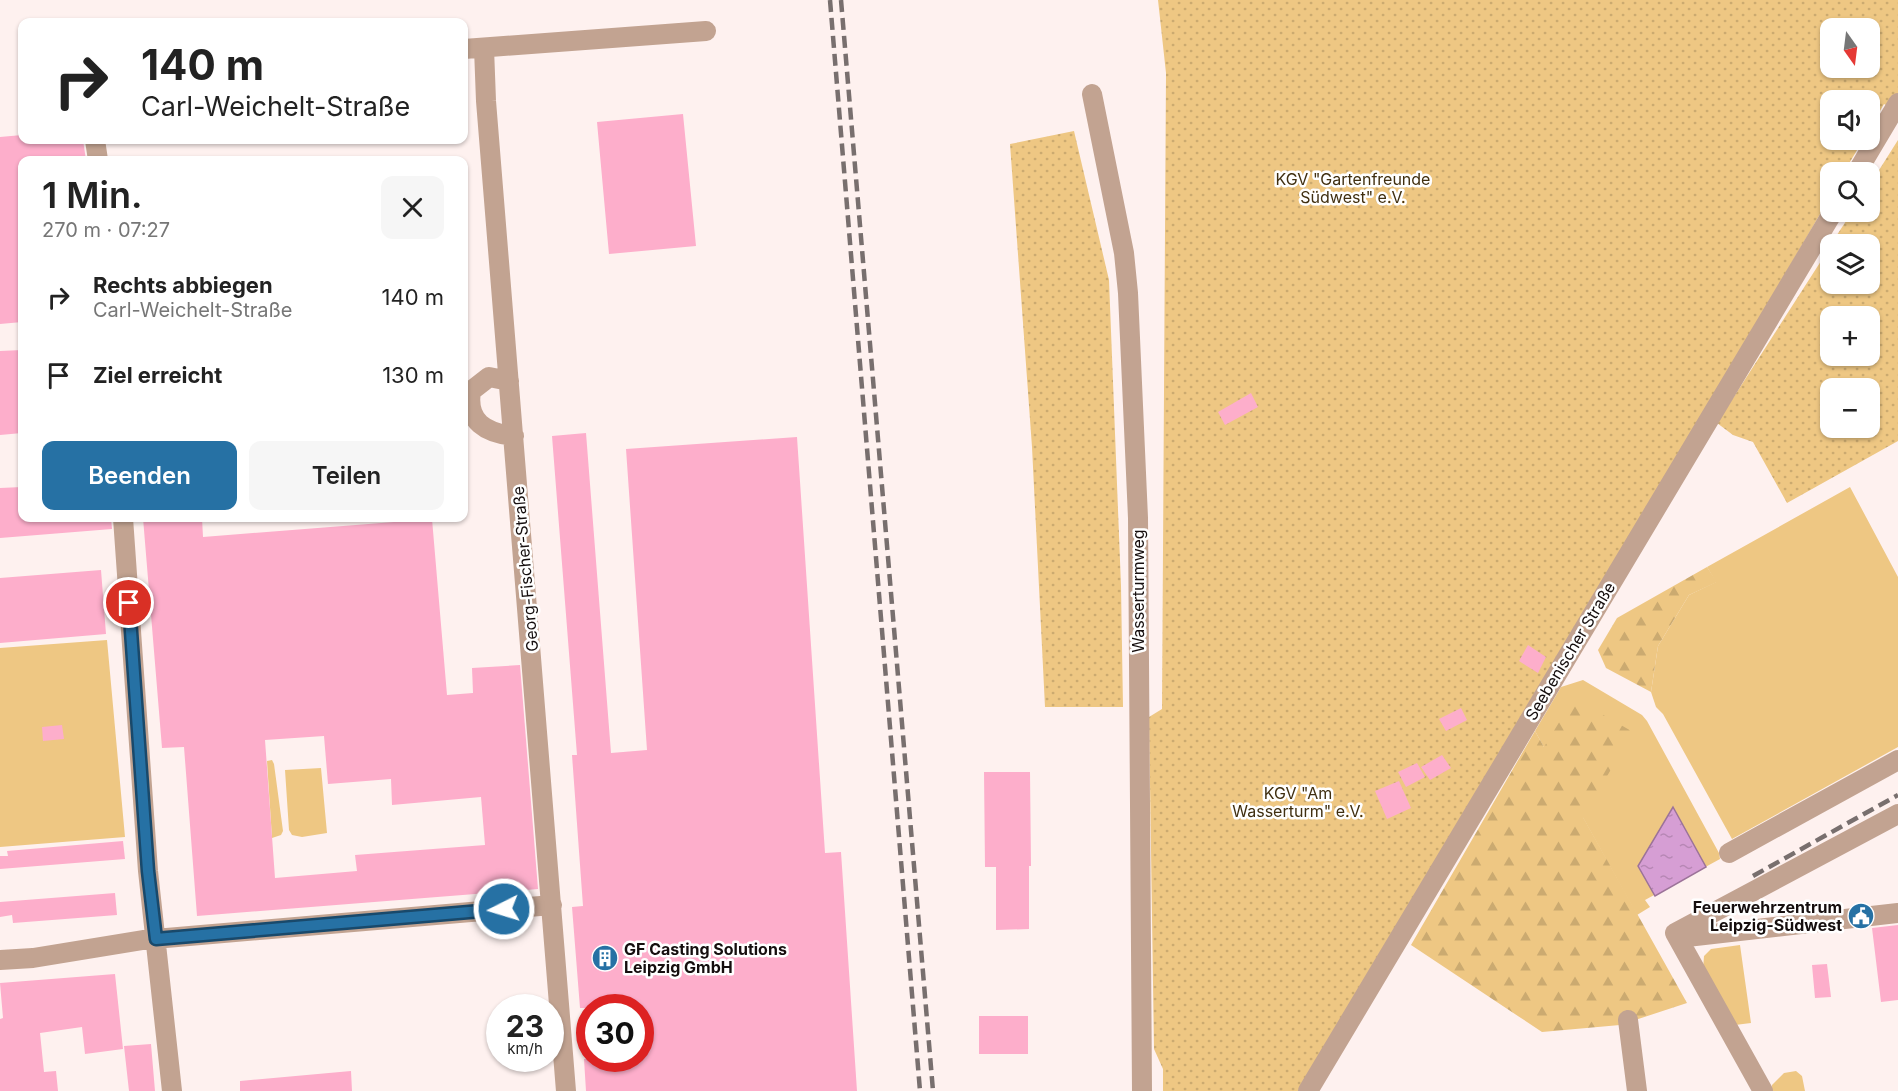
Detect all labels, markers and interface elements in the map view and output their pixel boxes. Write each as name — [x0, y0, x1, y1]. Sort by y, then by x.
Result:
north arrow — [1820, 18, 1880, 78]
map controls — [1820, 18, 1880, 438]
text: 140 m — [141, 39, 264, 90]
icon: right — [42, 42, 120, 120]
text: Carl-Weichelt-Straße — [141, 90, 410, 123]
button: sound — [1820, 90, 1880, 150]
button: search — [1820, 162, 1880, 222]
park label: KGV "Gartenfreunde Südwest" e.V. — [1276, 169, 1430, 207]
text: 1 Min. — [42, 173, 142, 217]
button: close — [381, 176, 444, 239]
text: 270 m · 07:27 — [42, 218, 170, 242]
button: layers — [1820, 234, 1880, 294]
text: Rechts abbiegen — [93, 272, 273, 298]
icon: right — [42, 281, 75, 314]
text: 140 m — [382, 284, 444, 310]
text: Carl-Weichelt-Straße — [93, 298, 292, 322]
button: + — [1820, 306, 1880, 366]
icon: arrive — [42, 359, 75, 392]
text: Ziel erreicht — [93, 362, 222, 388]
text: 130 m — [382, 362, 444, 388]
button: − — [1820, 378, 1880, 438]
button: Beenden — [42, 441, 237, 510]
button: Teilen — [249, 441, 444, 510]
street label: Georg-Fischer-Straße — [508, 485, 542, 653]
street label: Wasserturmweg — [1128, 529, 1148, 653]
pin — [103, 577, 154, 628]
street label: Seebenischer Straße — [1521, 578, 1619, 724]
icon: arrive — [112, 586, 145, 619]
park label: KGV "Am Wasserturm" e.V. — [1232, 783, 1364, 821]
position arrow — [472, 877, 536, 941]
place label: Feuerwehrzentrum Leipzig-Südwest — [1693, 897, 1842, 935]
public building icon: Feuerwehrzentrum Leipzig-Südwest — [1846, 901, 1876, 931]
place label: GF Casting Solutions Leipzig GmbH — [624, 939, 787, 977]
building icon: GF Casting Solutions Leipzig GmbH — [590, 943, 620, 973]
speed limit sign: 30 — [576, 994, 654, 1072]
text: 23 — [506, 1008, 544, 1044]
text: km/h — [507, 1039, 543, 1058]

